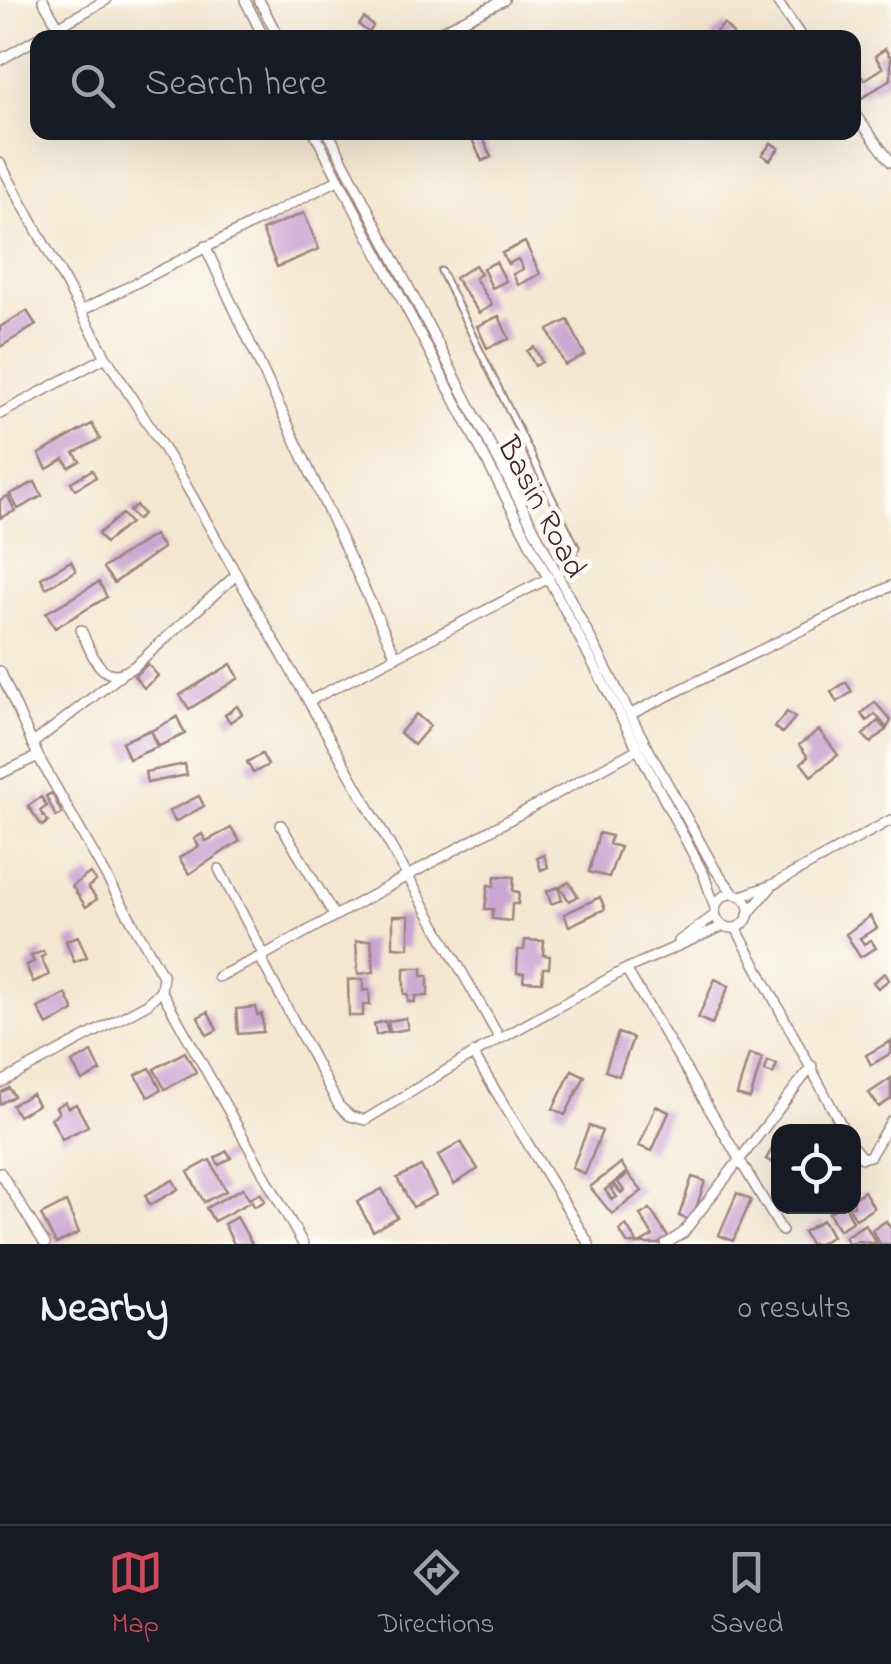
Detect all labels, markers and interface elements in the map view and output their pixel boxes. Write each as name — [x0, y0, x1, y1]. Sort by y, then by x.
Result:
search box — [30, 30, 861, 140]
text: Search here — [145, 57, 327, 113]
icon: search — [65, 58, 120, 113]
street label: Basin Road — [483, 428, 597, 587]
map controls — [771, 1124, 861, 1214]
button: locate — [771, 1124, 861, 1214]
text: Nearby — [40, 1279, 168, 1340]
text: 0 results — [738, 1286, 851, 1333]
tab: Map — [108, 1545, 163, 1646]
tab: Directions — [378, 1545, 495, 1646]
tab: Saved — [710, 1545, 783, 1646]

